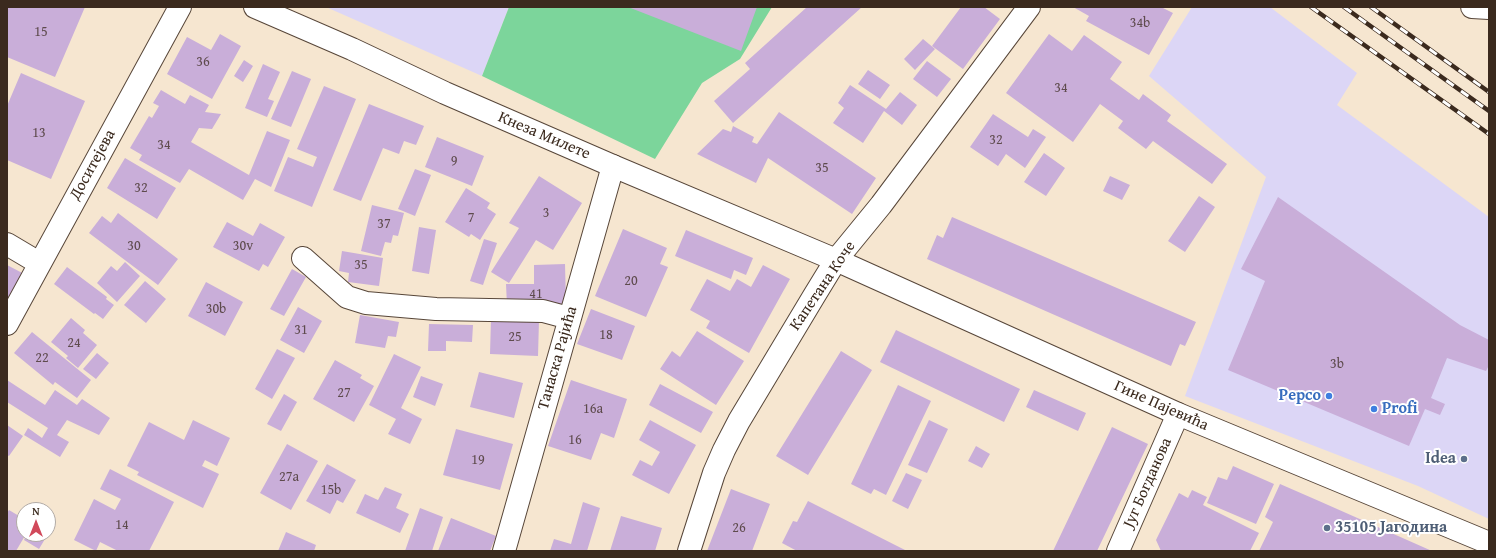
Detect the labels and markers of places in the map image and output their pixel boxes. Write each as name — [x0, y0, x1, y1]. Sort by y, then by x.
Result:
place label: Pepco — [1279, 386, 1321, 406]
marker: Pepco — [1324, 391, 1334, 401]
place label: Profi — [1382, 399, 1417, 419]
marker: Profi — [1369, 404, 1379, 414]
place label: Idea — [1425, 449, 1456, 469]
marker: Idea — [1459, 454, 1469, 464]
place label: 35105 Јагодина — [1335, 518, 1447, 538]
marker: 35105 Јагодина — [1322, 523, 1332, 533]

